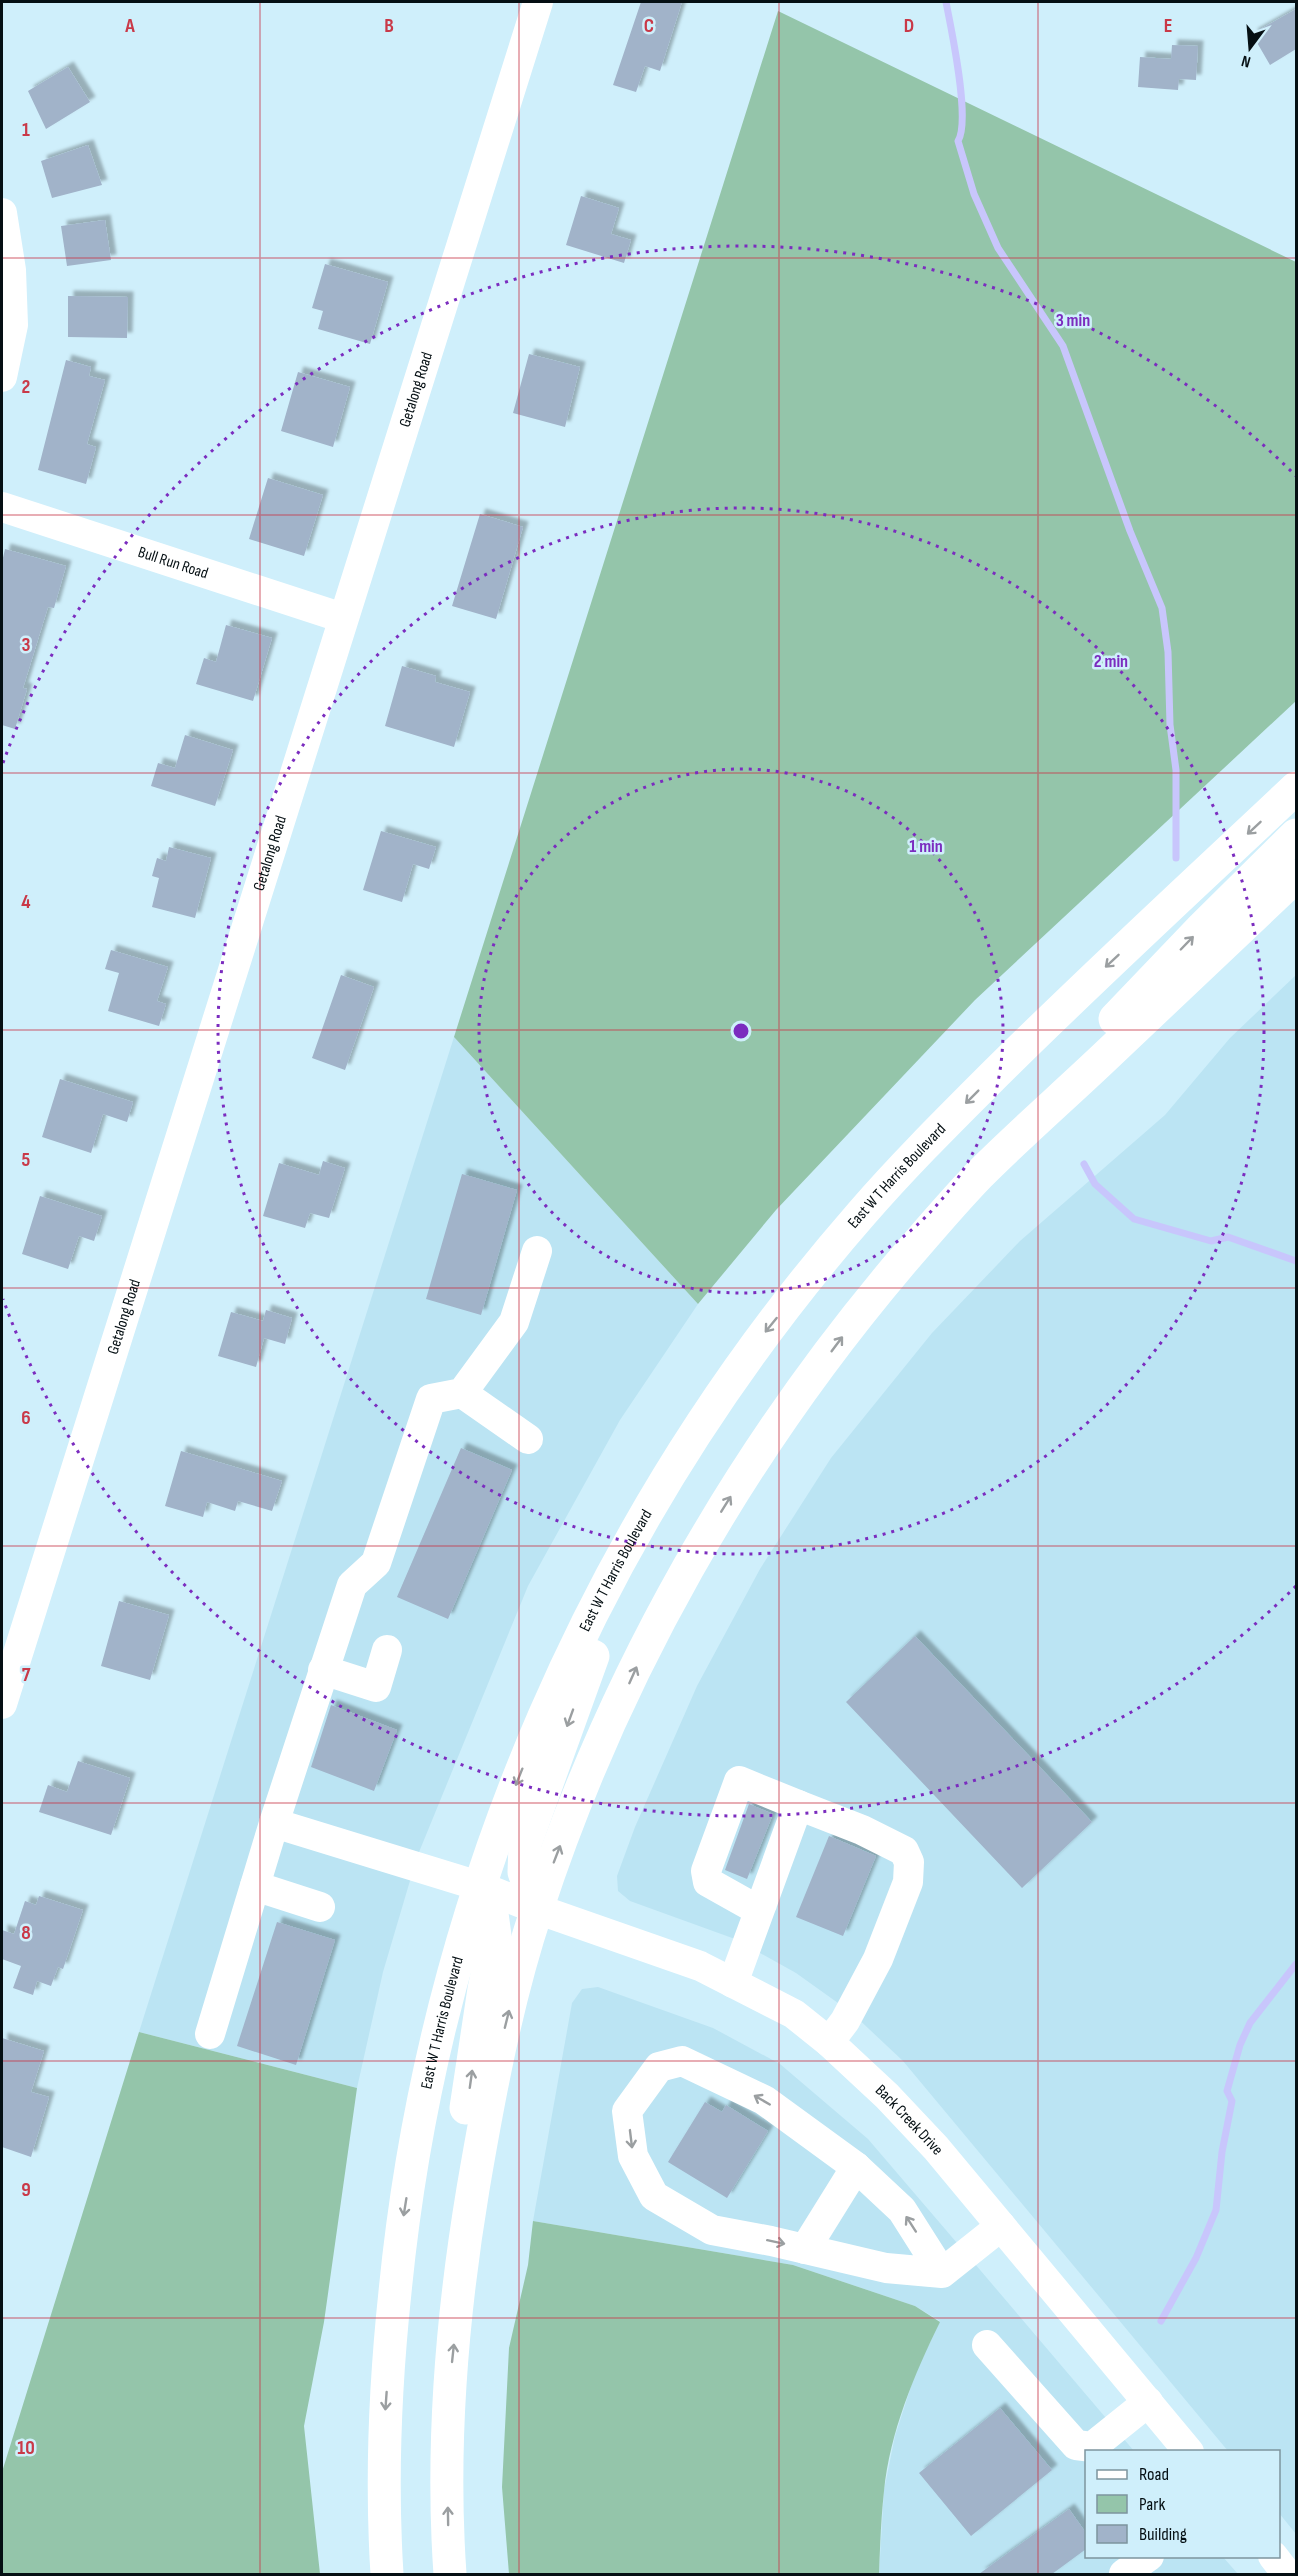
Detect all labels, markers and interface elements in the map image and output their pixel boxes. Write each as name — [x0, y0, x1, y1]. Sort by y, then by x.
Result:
text: A — [124, 14, 135, 38]
text: B — [384, 14, 394, 38]
text: C — [644, 14, 654, 38]
text: D — [904, 14, 914, 38]
text: E — [1164, 14, 1172, 38]
north arrow — [1220, 18, 1280, 78]
text: N — [1240, 51, 1253, 71]
text: 1 — [22, 118, 30, 142]
text: 3 min — [1056, 310, 1090, 331]
street label: Getalong Road — [395, 350, 437, 429]
text: 2 — [22, 375, 30, 399]
street label: Bull Run Road — [136, 542, 211, 583]
text: 3 — [22, 633, 31, 657]
text: 2 min — [1094, 651, 1128, 672]
street label: Getalong Road — [249, 813, 291, 893]
one-way arrow — [1247, 821, 1262, 835]
text: 1 min — [909, 836, 943, 857]
text: 4 — [21, 890, 31, 914]
one-way arrow — [1180, 936, 1194, 951]
one-way arrow — [1104, 954, 1119, 969]
centre of rings — [731, 1021, 751, 1041]
one-way arrow — [965, 1090, 979, 1105]
street label: East W T Harris Boulevard — [844, 1120, 950, 1232]
text: 5 — [22, 1148, 31, 1172]
street label: Getalong Road — [103, 1277, 145, 1357]
one-way arrow — [765, 1317, 778, 1333]
one-way arrow — [831, 1336, 844, 1352]
text: 6 — [21, 1406, 31, 1430]
one-way arrow — [721, 1496, 733, 1513]
street label: East W T Harris Boulevard — [575, 1506, 656, 1634]
text: 7 — [22, 1663, 31, 1687]
one-way arrow — [627, 1666, 639, 1684]
one-way arrow — [564, 1708, 575, 1727]
one-way arrow — [513, 1767, 524, 1785]
one-way arrow — [553, 1846, 564, 1864]
text: 8 — [21, 1921, 31, 1945]
street label: East W T Harris Boulevard — [417, 1954, 467, 2091]
one-way arrow — [502, 2010, 514, 2029]
one-way arrow — [465, 2069, 476, 2089]
street label: Back Creek Drive — [871, 2081, 947, 2159]
one-way arrow — [754, 2094, 771, 2106]
one-way arrow — [625, 2128, 636, 2148]
text: 9 — [21, 2178, 31, 2202]
one-way arrow — [400, 2197, 411, 2217]
one-way arrow — [904, 2216, 916, 2233]
one-way arrow — [766, 2237, 785, 2248]
one-way arrow — [448, 2344, 459, 2364]
one-way arrow — [381, 2391, 392, 2411]
text: 10 — [17, 2436, 35, 2460]
legend — [1085, 2450, 1280, 2558]
text: Road — [1139, 2464, 1169, 2485]
text: Park — [1139, 2494, 1165, 2515]
one-way arrow — [442, 2507, 454, 2527]
text: Building — [1139, 2524, 1187, 2545]

